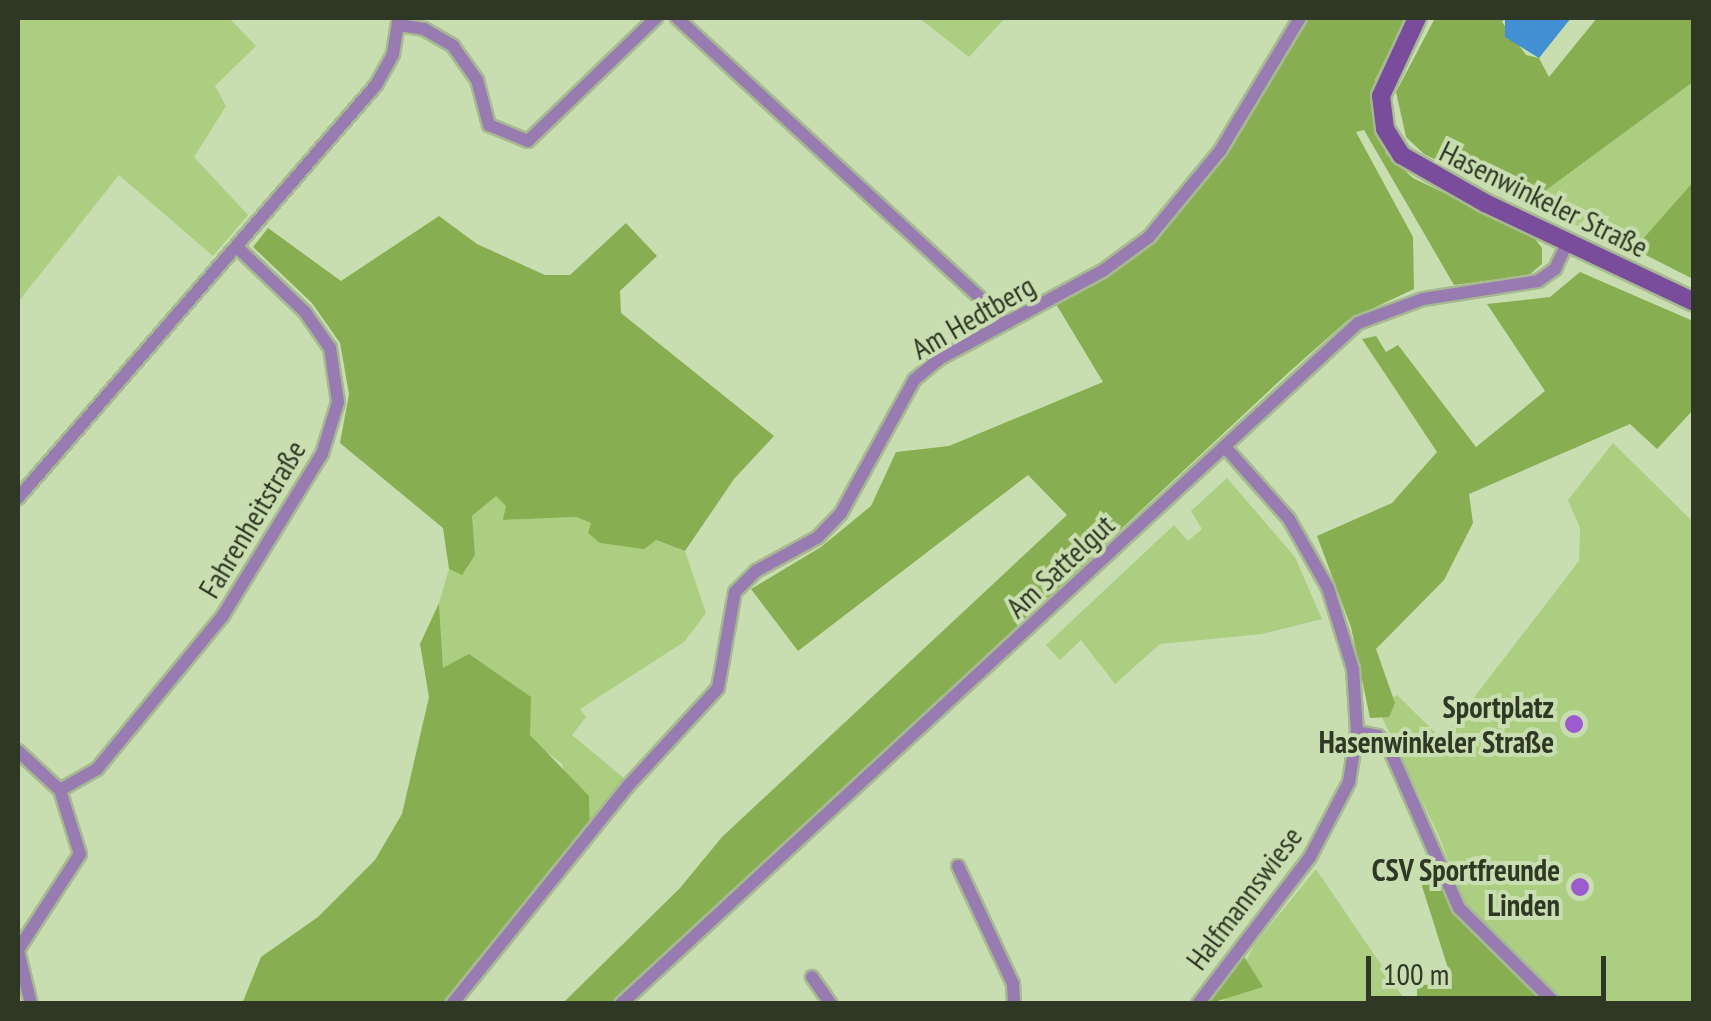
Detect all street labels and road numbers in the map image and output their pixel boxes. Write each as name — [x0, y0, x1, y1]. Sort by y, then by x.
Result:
street label: Hasenwinkeler Straße — [1434, 133, 1654, 265]
street label: Am Hedtberg — [905, 267, 1041, 367]
street label: Fahrenheitstraße — [191, 434, 313, 604]
street label: Am Sattelgut — [998, 507, 1122, 625]
street label: Halfmannswiese — [1178, 819, 1310, 977]

